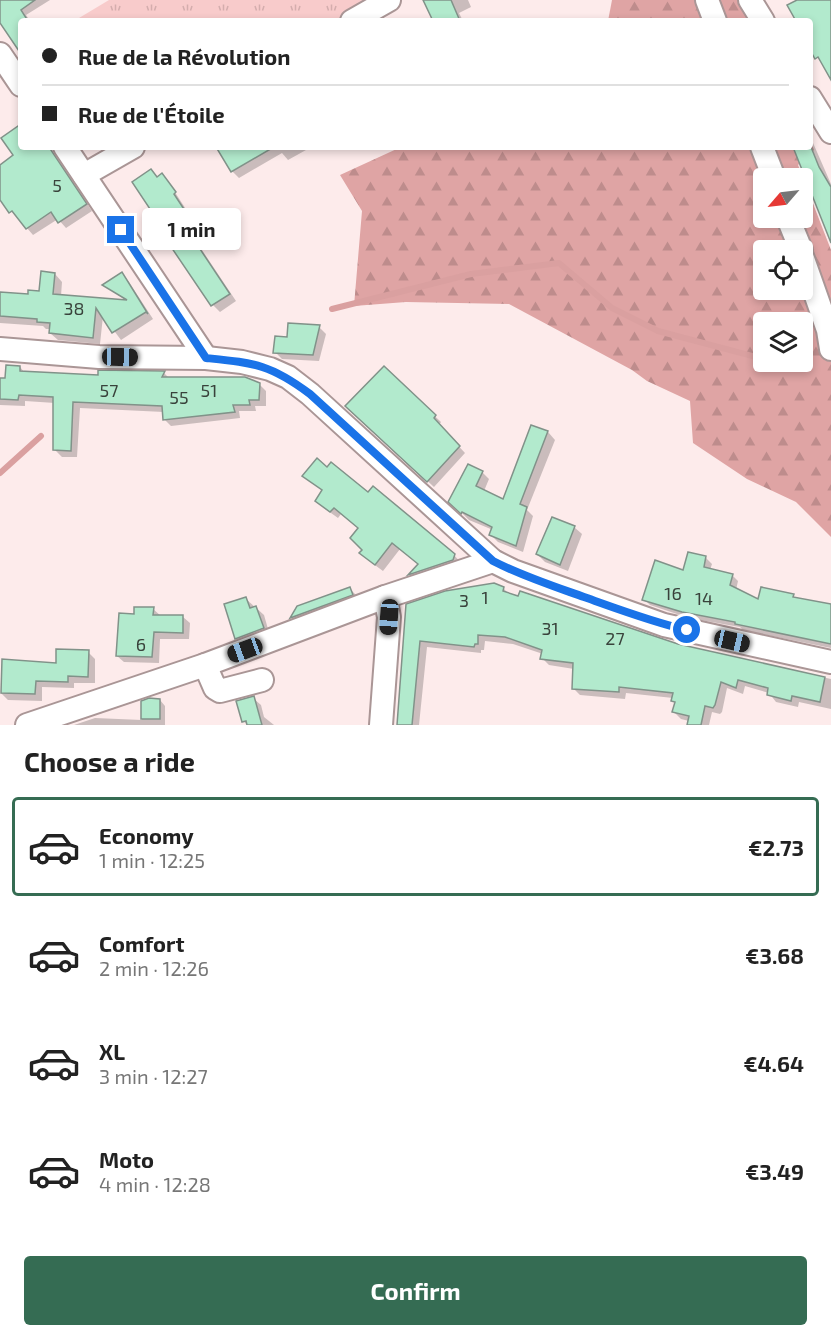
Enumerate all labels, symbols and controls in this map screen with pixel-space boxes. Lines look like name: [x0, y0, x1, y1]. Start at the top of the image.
text: Rue de la Révolution: [78, 43, 290, 69]
text: Rue de l'Étoile: [78, 101, 225, 127]
north arrow: [753, 168, 813, 228]
map controls: [753, 168, 813, 372]
house number: 5: [52, 174, 62, 196]
callout: 1 min: [142, 209, 241, 251]
route end: [107, 216, 134, 243]
text: 1 min: [167, 217, 216, 241]
button: locate: [753, 240, 813, 300]
house number: 38: [64, 297, 84, 319]
button: layers: [753, 312, 813, 372]
car: [102, 348, 138, 366]
house number: 57: [100, 379, 118, 401]
house number: 51: [201, 379, 217, 401]
house number: 55: [169, 386, 189, 408]
house number: 16: [664, 582, 682, 604]
house number: 1: [481, 586, 489, 608]
house number: 14: [695, 587, 713, 609]
house number: 3: [459, 589, 469, 611]
car: [379, 598, 399, 636]
route start: [673, 616, 700, 643]
house number: 31: [541, 617, 559, 639]
house number: 27: [605, 627, 625, 649]
car: [712, 628, 752, 654]
house number: 6: [136, 633, 146, 655]
car: [225, 635, 265, 665]
text: Choose a ride: [24, 745, 195, 777]
icon: car: [27, 820, 81, 874]
text: Economy: [99, 822, 194, 848]
text: €2.73: [748, 834, 804, 860]
text: 1 min · 12:25: [99, 848, 205, 872]
icon: car: [27, 928, 81, 982]
text: Comfort: [99, 930, 184, 956]
text: €3.68: [745, 942, 804, 968]
text: 2 min · 12:26: [99, 956, 209, 980]
icon: car: [27, 1036, 81, 1090]
text: XL: [99, 1038, 125, 1064]
text: €4.64: [743, 1050, 804, 1076]
text: 3 min · 12:27: [99, 1064, 208, 1088]
icon: car: [27, 1144, 81, 1198]
text: Moto: [99, 1146, 154, 1172]
text: €3.49: [745, 1158, 804, 1184]
text: 4 min · 12:28: [99, 1172, 211, 1196]
button: Confirm: [24, 1256, 807, 1325]

